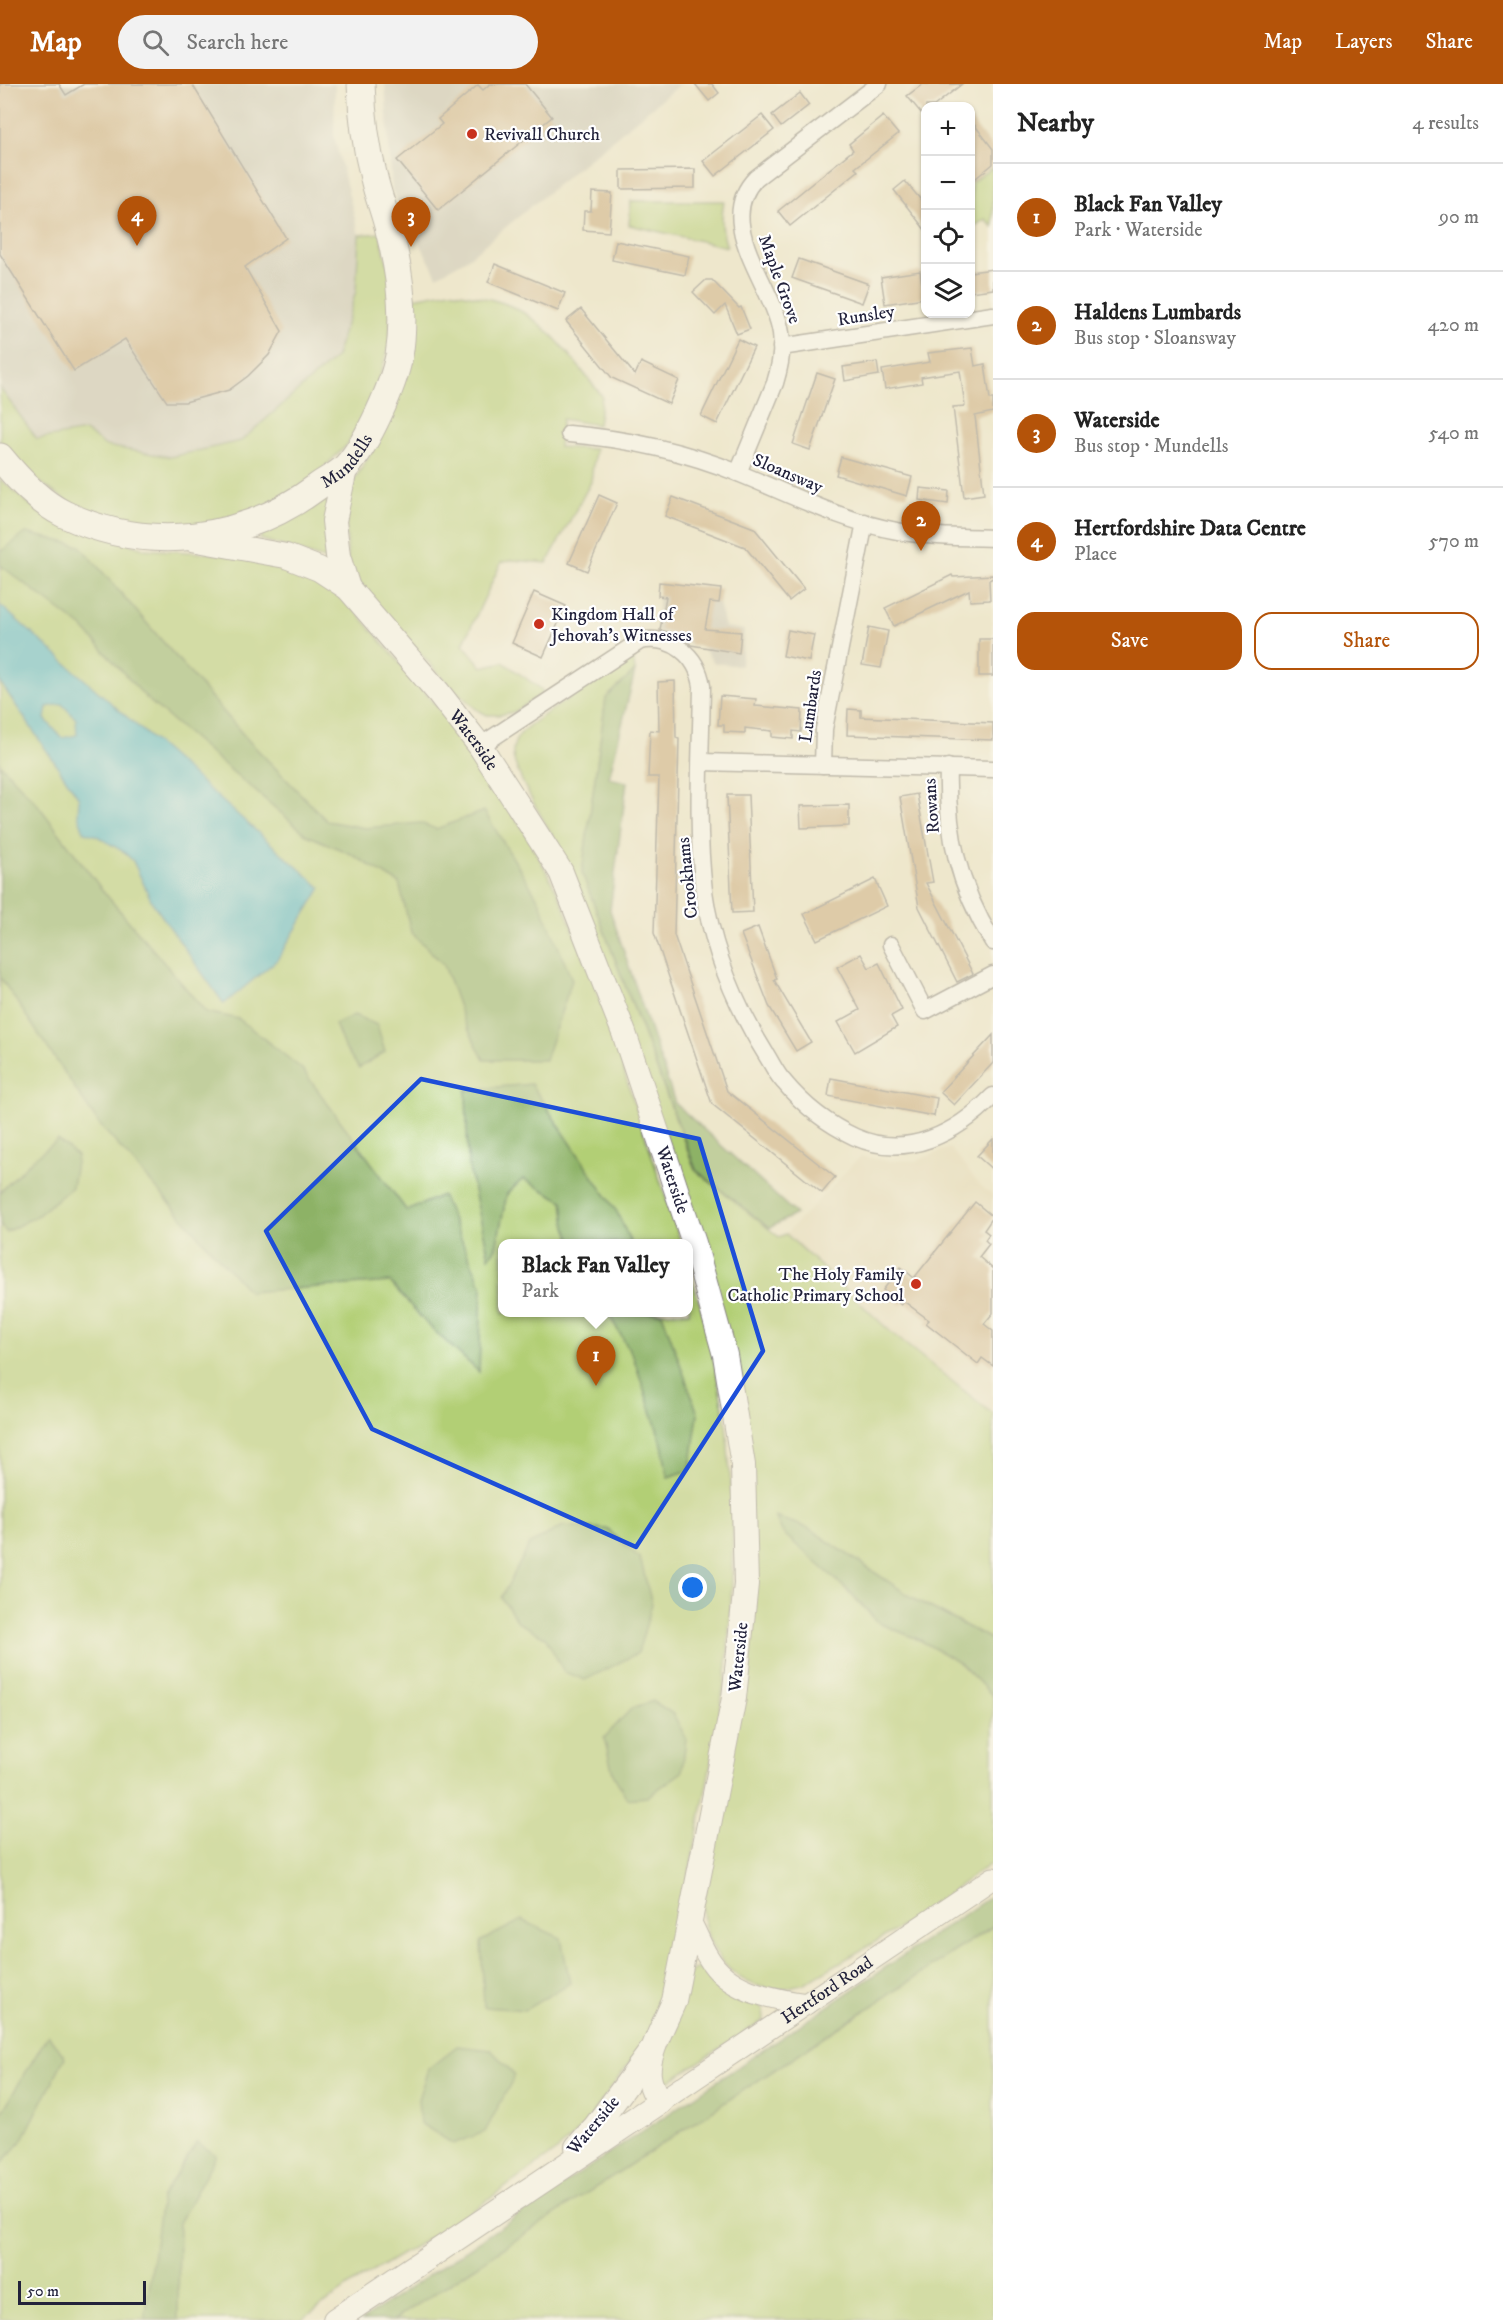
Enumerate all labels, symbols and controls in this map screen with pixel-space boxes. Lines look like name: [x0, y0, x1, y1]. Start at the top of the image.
search box: [118, 15, 538, 69]
text: Map: [30, 25, 82, 60]
icon: search: [139, 26, 172, 59]
text: Search here: [187, 29, 288, 56]
text: Map: [1263, 29, 1302, 55]
text: Layers: [1335, 29, 1393, 55]
text: Share: [1426, 29, 1473, 55]
map controls: [921, 102, 975, 318]
button: +: [921, 102, 975, 156]
text: Nearby: [1017, 107, 1094, 140]
text: 4 results: [1412, 111, 1479, 136]
place label: Revivall Church: [484, 124, 601, 146]
marker: Revivall Church: [465, 127, 479, 141]
button: −: [921, 156, 975, 210]
text: Black Fan Valley: [1074, 191, 1222, 218]
pin: 4: [118, 196, 156, 246]
pin: 3: [392, 198, 430, 247]
text: 1: [1033, 205, 1040, 230]
text: 90 m: [1439, 205, 1479, 230]
button: locate: [921, 210, 975, 264]
text: Park · Waterside: [1074, 218, 1203, 243]
street label: Maple Grove: [753, 232, 805, 327]
button: layers: [921, 264, 975, 318]
text: Haldens Lumbards: [1074, 299, 1241, 326]
street label: Runsley: [836, 301, 897, 331]
text: 2: [1032, 313, 1041, 338]
text: 420 m: [1428, 313, 1479, 338]
text: Bus stop · Sloansway: [1074, 326, 1236, 351]
text: Waterside: [1074, 407, 1160, 434]
text: 3: [1033, 421, 1040, 446]
text: 540 m: [1429, 421, 1479, 446]
street label: Mundells: [317, 430, 378, 494]
text: Bus stop · Mundells: [1074, 434, 1229, 459]
street label: Sloansway: [749, 449, 826, 499]
pin: 2: [902, 502, 940, 551]
text: Hertfordshire Data Centre: [1074, 515, 1306, 542]
text: 4: [1031, 529, 1042, 554]
text: 570 m: [1428, 529, 1479, 554]
text: Place: [1074, 542, 1117, 567]
place label: Kingdom Hall of Jehovah's Witnesses: [549, 604, 692, 647]
button: Save: [1017, 612, 1242, 670]
button: Share: [1254, 612, 1479, 670]
marker: Kingdom Hall of Jehovah's Witnesses: [532, 617, 546, 631]
street label: Lumbards: [795, 669, 827, 744]
street label: Waterside: [443, 705, 503, 775]
street label: Rowans: [919, 778, 945, 834]
street label: Crookhams: [673, 836, 703, 920]
street label: Waterside: [650, 1142, 693, 1217]
popup: [498, 1239, 693, 1317]
text: Black Fan Valley: [522, 1252, 669, 1279]
place label: The Holy Family Catholic Primary School: [727, 1264, 905, 1307]
marker: The Holy Family Catholic Primary School: [909, 1277, 923, 1291]
text: Park: [522, 1279, 559, 1304]
pin: 1: [576, 1336, 616, 1386]
your location: [678, 1573, 707, 1602]
street label: Waterside: [724, 1621, 754, 1694]
street label: Hertford Road: [777, 1952, 877, 2029]
street label: Waterside: [562, 2092, 625, 2160]
scale bar: [18, 2278, 146, 2306]
text: 50 m: [27, 2281, 59, 2301]

